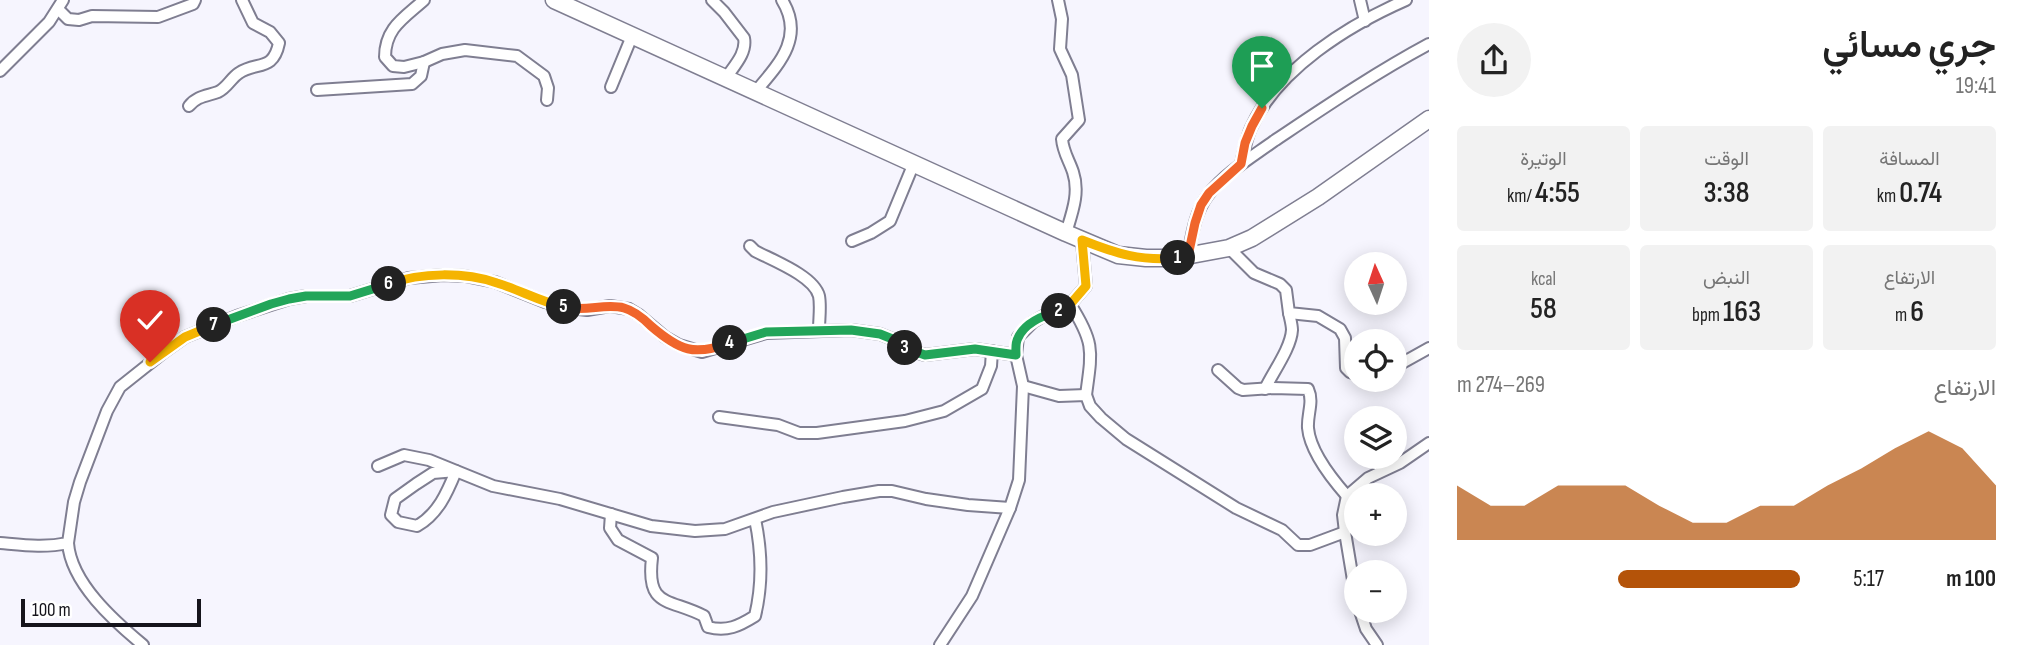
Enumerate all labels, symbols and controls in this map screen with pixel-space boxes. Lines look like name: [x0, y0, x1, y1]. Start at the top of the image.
button: share: [1457, 23, 1531, 97]
text: جري مسائي: [1822, 23, 1996, 68]
pin: [1232, 36, 1292, 108]
icon: arrive: [1243, 47, 1281, 85]
text: 19:41: [1956, 72, 1996, 100]
text: الوتيرة: [1520, 148, 1567, 171]
text: الوقت: [1704, 148, 1749, 171]
text: المسافة: [1879, 148, 1940, 171]
text: 4:55: [1535, 175, 1580, 211]
text: 3:38: [1703, 175, 1750, 211]
text: 0.74: [1899, 175, 1942, 211]
text: /km: [1507, 185, 1535, 208]
text: km: [1877, 185, 1899, 208]
pin: 1: [1160, 240, 1196, 276]
text: 1: [1174, 246, 1181, 269]
north arrow: [1344, 252, 1407, 315]
map controls: [1344, 252, 1407, 623]
pin: 6: [372, 266, 406, 302]
text: النبض: [1703, 267, 1750, 290]
text: الارتفاع: [1884, 267, 1935, 290]
text: kcal: [1531, 268, 1556, 291]
text: 6: [384, 272, 393, 295]
pin: [120, 290, 180, 362]
pin: 5: [546, 290, 582, 324]
text: 58: [1530, 291, 1557, 327]
pin: 2: [1042, 294, 1076, 328]
text: 163: [1723, 294, 1761, 330]
text: 6: [1910, 294, 1924, 330]
text: 5: [559, 295, 568, 318]
text: 2: [1054, 299, 1063, 322]
icon: check: [131, 301, 169, 339]
text: bpm: [1692, 304, 1723, 327]
text: m: [1895, 304, 1910, 327]
pin: 7: [196, 308, 232, 342]
text: 7: [209, 313, 218, 336]
pin: 4: [712, 326, 748, 360]
button: locate: [1344, 329, 1407, 392]
pin: 3: [888, 330, 922, 366]
text: 4: [725, 331, 734, 354]
text: 3: [900, 336, 909, 359]
text: 269–274 m: [1457, 371, 1545, 399]
text: الارتفاع: [1934, 374, 1996, 402]
button: layers: [1344, 406, 1407, 469]
button: +: [1344, 483, 1407, 546]
button: −: [1344, 560, 1407, 623]
text: 5:17: [1853, 565, 1884, 593]
text: 100 m: [1946, 565, 1996, 593]
scale bar: [21, 596, 201, 628]
text: 100 m: [32, 599, 71, 622]

